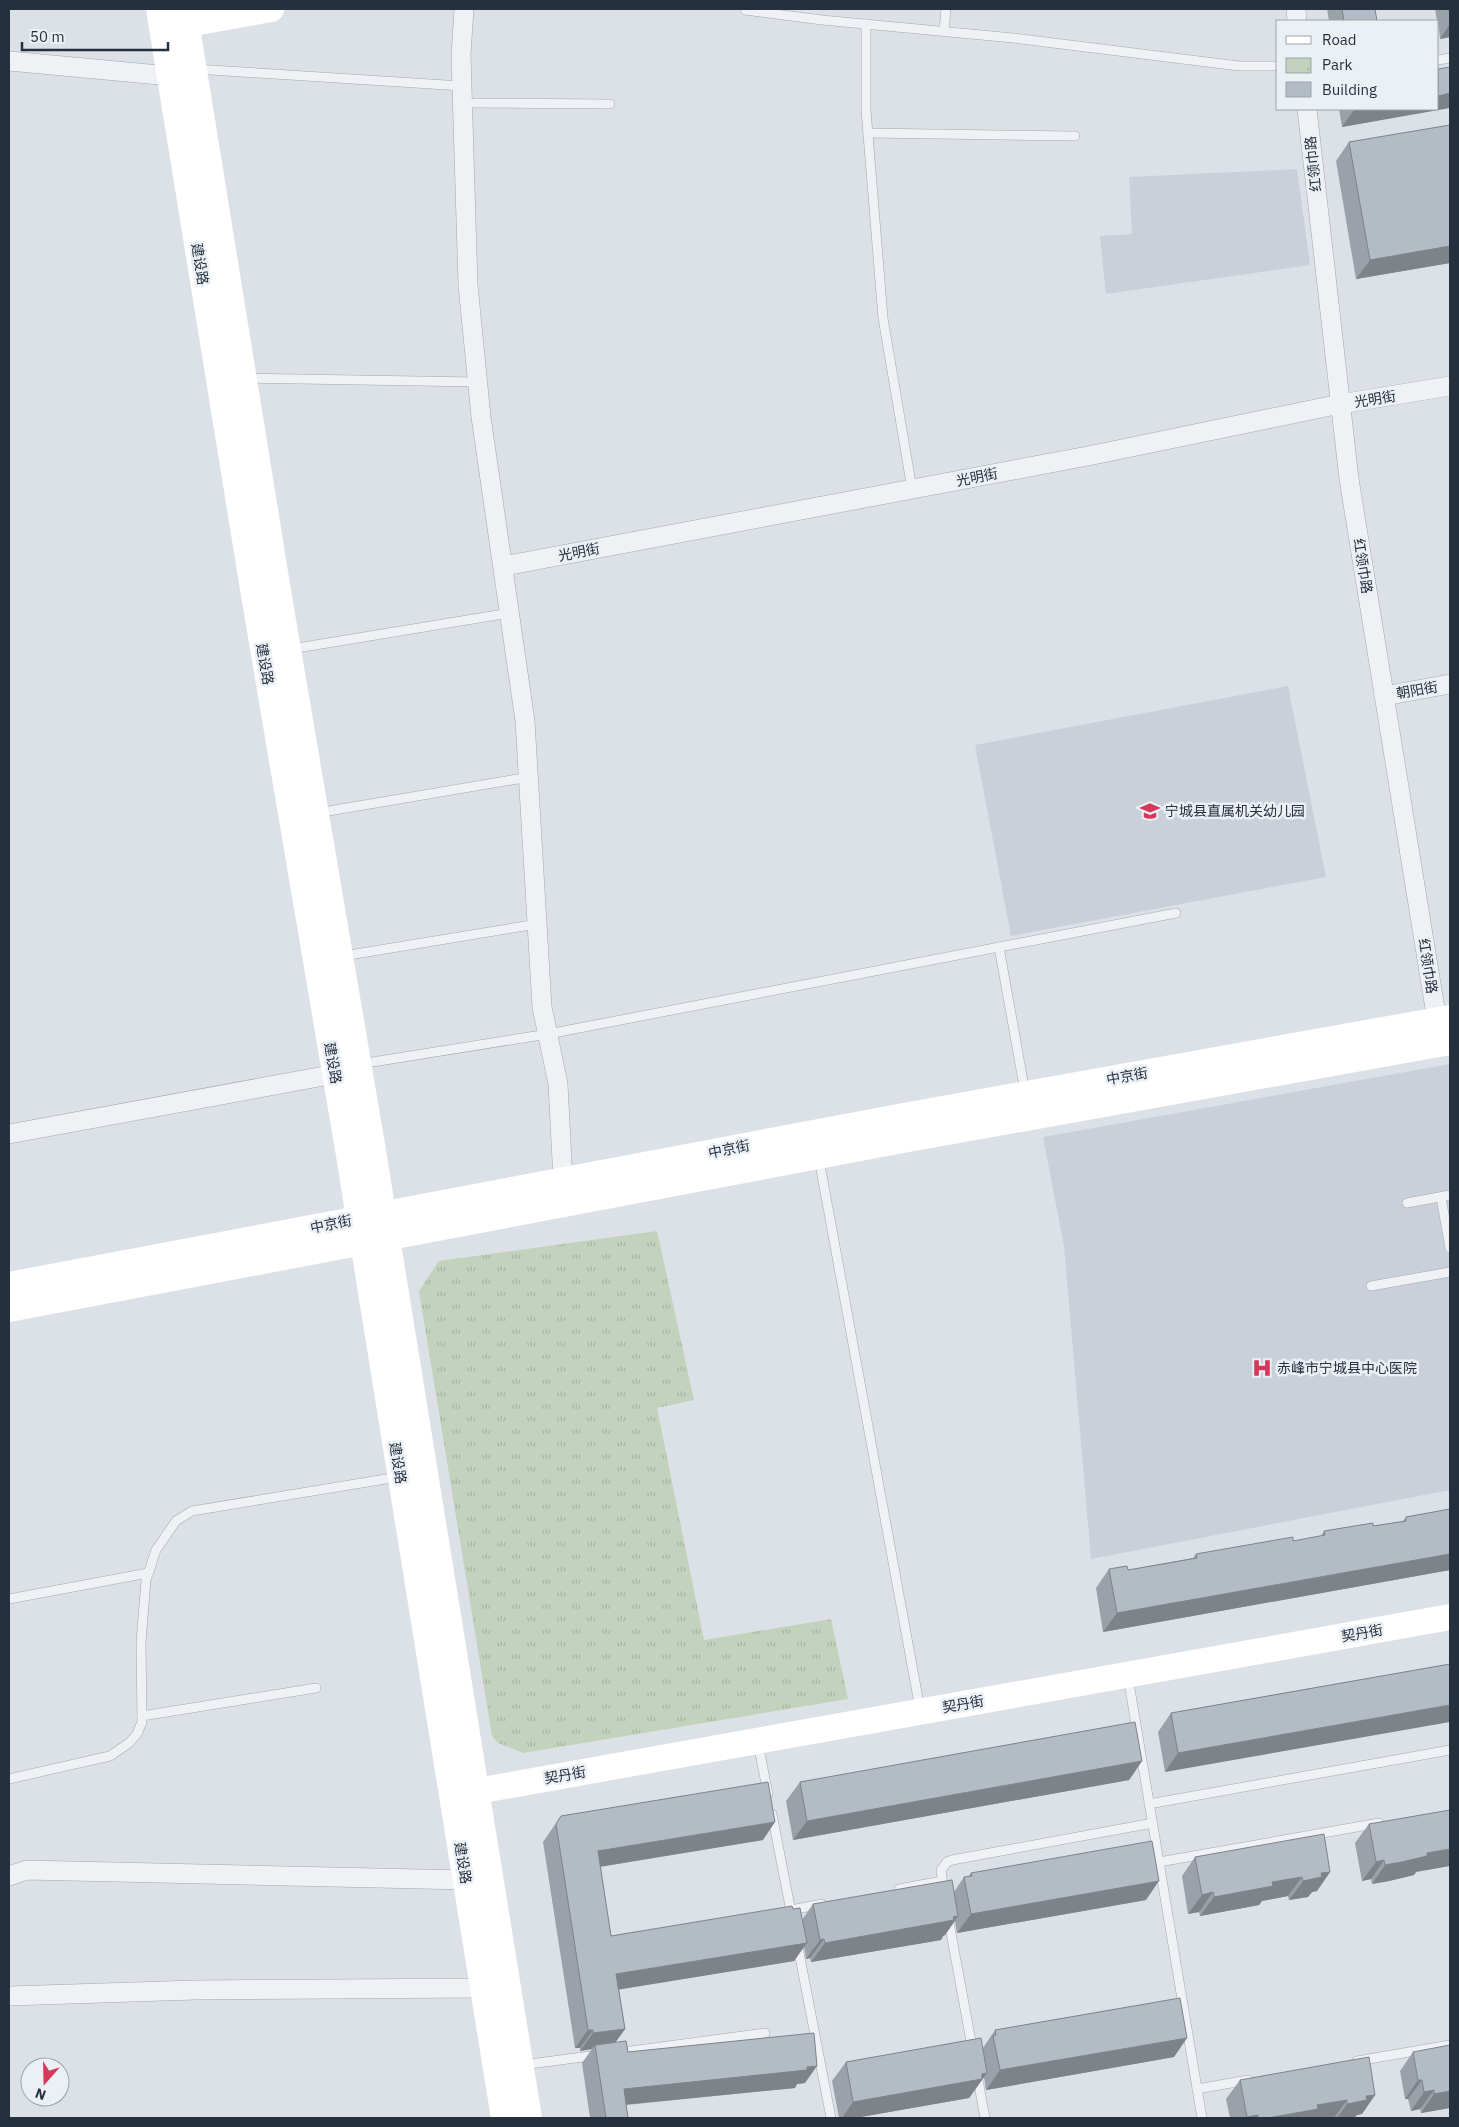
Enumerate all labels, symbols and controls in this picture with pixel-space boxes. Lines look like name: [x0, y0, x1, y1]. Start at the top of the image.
scale bar: [22, 20, 169, 52]
legend: [1276, 20, 1439, 110]
text: 50 m: [30, 27, 65, 46]
text: Road: [1322, 30, 1357, 49]
text: Park: [1322, 55, 1352, 74]
text: Building: [1322, 80, 1377, 99]
street label: 红领巾路: [1301, 135, 1325, 193]
street label: 建设路: [188, 242, 212, 286]
street label: 光明街: [1353, 387, 1397, 411]
street label: 光明街: [955, 464, 999, 490]
street label: 红领巾路: [1350, 537, 1376, 595]
street label: 光明街: [557, 539, 601, 565]
street label: 建设路: [252, 642, 278, 686]
street label: 朝阳街: [1395, 677, 1439, 703]
school or university icon: 宁城县直属机关幼儿园: [1139, 800, 1161, 822]
place label: 宁城县直属机关幼儿园: [1165, 802, 1305, 820]
street label: 红领巾路: [1415, 937, 1441, 995]
street label: 建设路: [320, 1041, 346, 1085]
street label: 中京街: [1105, 1063, 1149, 1089]
street label: 中京街: [707, 1136, 751, 1162]
street label: 中京街: [309, 1211, 353, 1237]
hospital icon: 赤峰市宁城县中心医院: [1251, 1357, 1273, 1379]
place label: 赤峰市宁城县中心医院: [1277, 1359, 1417, 1377]
street label: 建设路: [386, 1441, 410, 1485]
street label: 契丹街: [1340, 1620, 1384, 1646]
street label: 契丹街: [941, 1691, 985, 1717]
street label: 契丹街: [543, 1762, 587, 1788]
street label: 建设路: [451, 1841, 475, 1885]
north arrow: [20, 2057, 70, 2107]
text: N: [33, 2084, 48, 2104]

